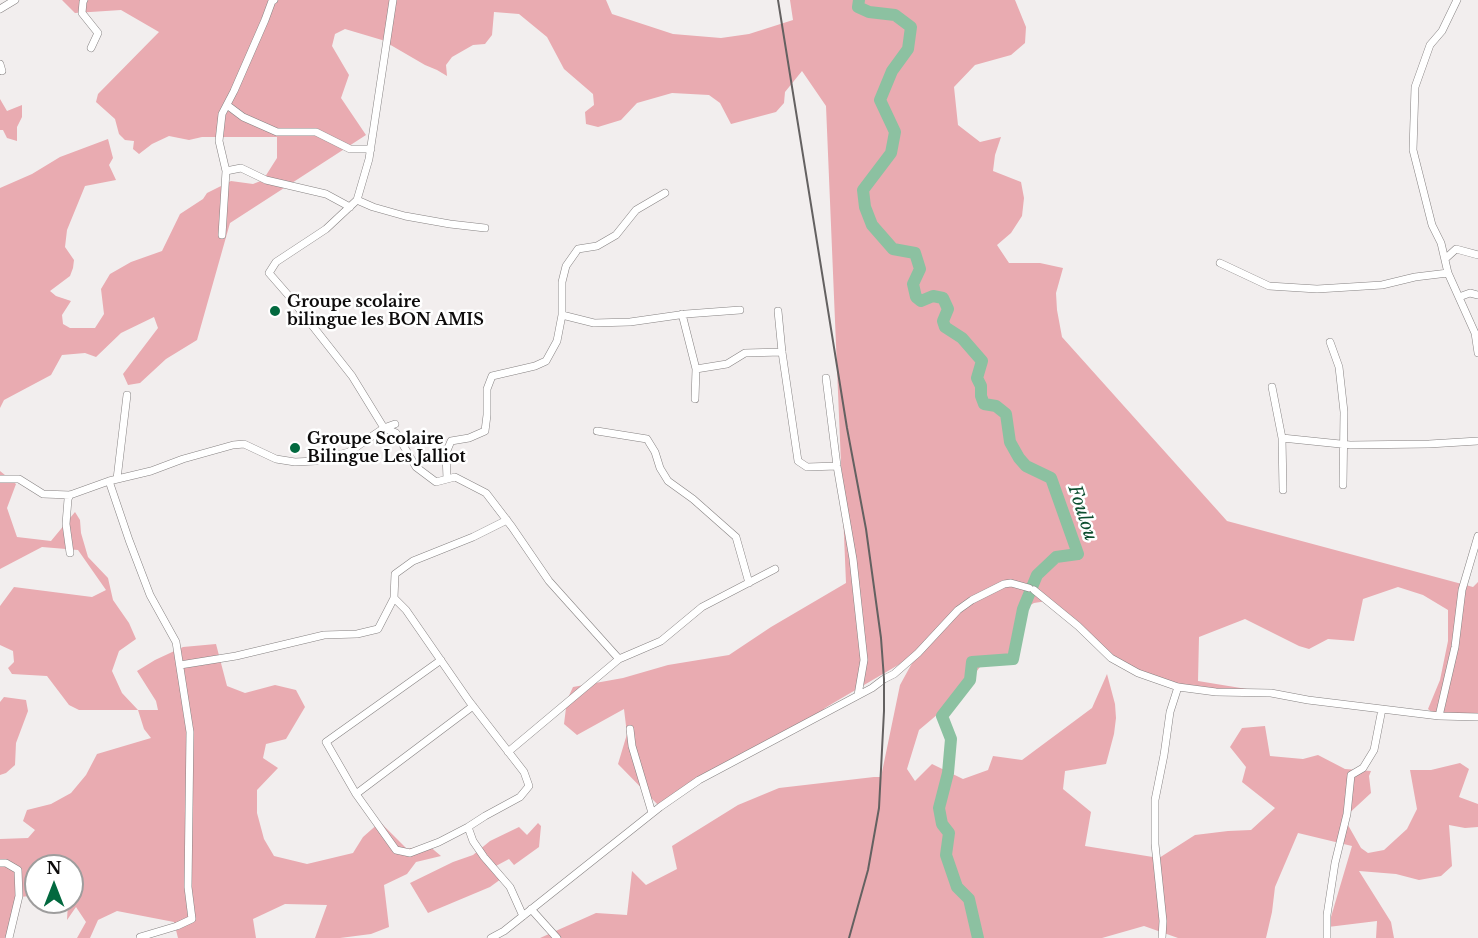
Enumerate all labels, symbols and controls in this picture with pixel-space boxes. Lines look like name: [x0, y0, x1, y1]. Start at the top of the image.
place label: Groupe scolaire bilingue les BON AMIS: [287, 292, 484, 330]
marker: Groupe scolaire bilingue les BON AMIS: [268, 304, 282, 318]
place label: Groupe Scolaire Bilingue Les Jalliot: [307, 429, 466, 467]
marker: Groupe Scolaire Bilingue Les Jalliot: [288, 441, 302, 455]
water label: Foulou: [1063, 482, 1101, 544]
north arrow: [24, 854, 84, 914]
text: N: [46, 858, 62, 878]

